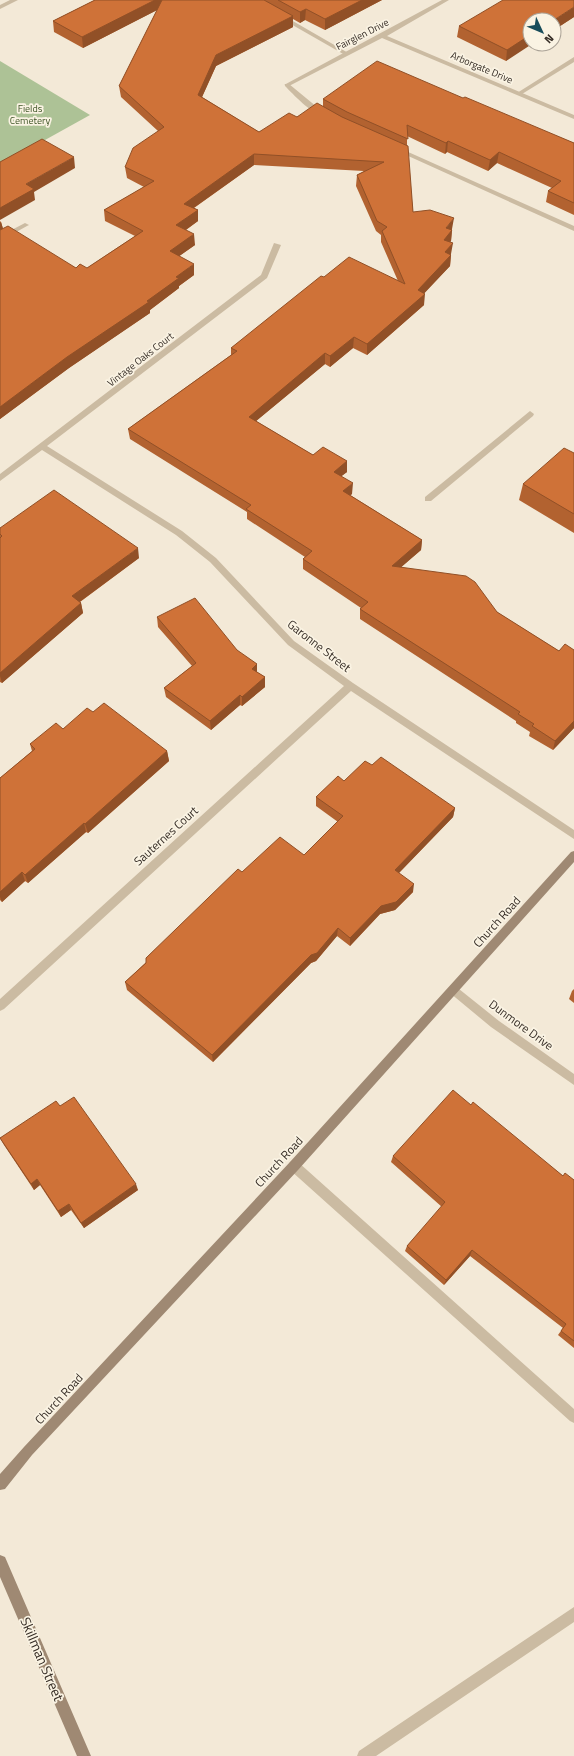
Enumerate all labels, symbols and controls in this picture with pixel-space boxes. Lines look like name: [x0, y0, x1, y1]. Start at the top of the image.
north arrow: [522, 12, 562, 52]
street label: Fairglen Drive: [333, 15, 391, 54]
text: N: [541, 31, 558, 47]
street label: Arborgate Drive: [448, 48, 515, 87]
park label: Fields Cemetery: [10, 101, 50, 128]
street label: Vintage Oaks Court: [104, 328, 177, 390]
street label: Garonne Street: [283, 615, 356, 677]
street label: Sauternes Court: [129, 801, 203, 870]
street label: Church Road: [468, 892, 525, 952]
street label: Dunmore Drive: [485, 995, 558, 1055]
street label: Church Road: [250, 1132, 307, 1191]
street label: Church Road: [30, 1369, 87, 1428]
street label: Skillman Street: [15, 1614, 70, 1704]

